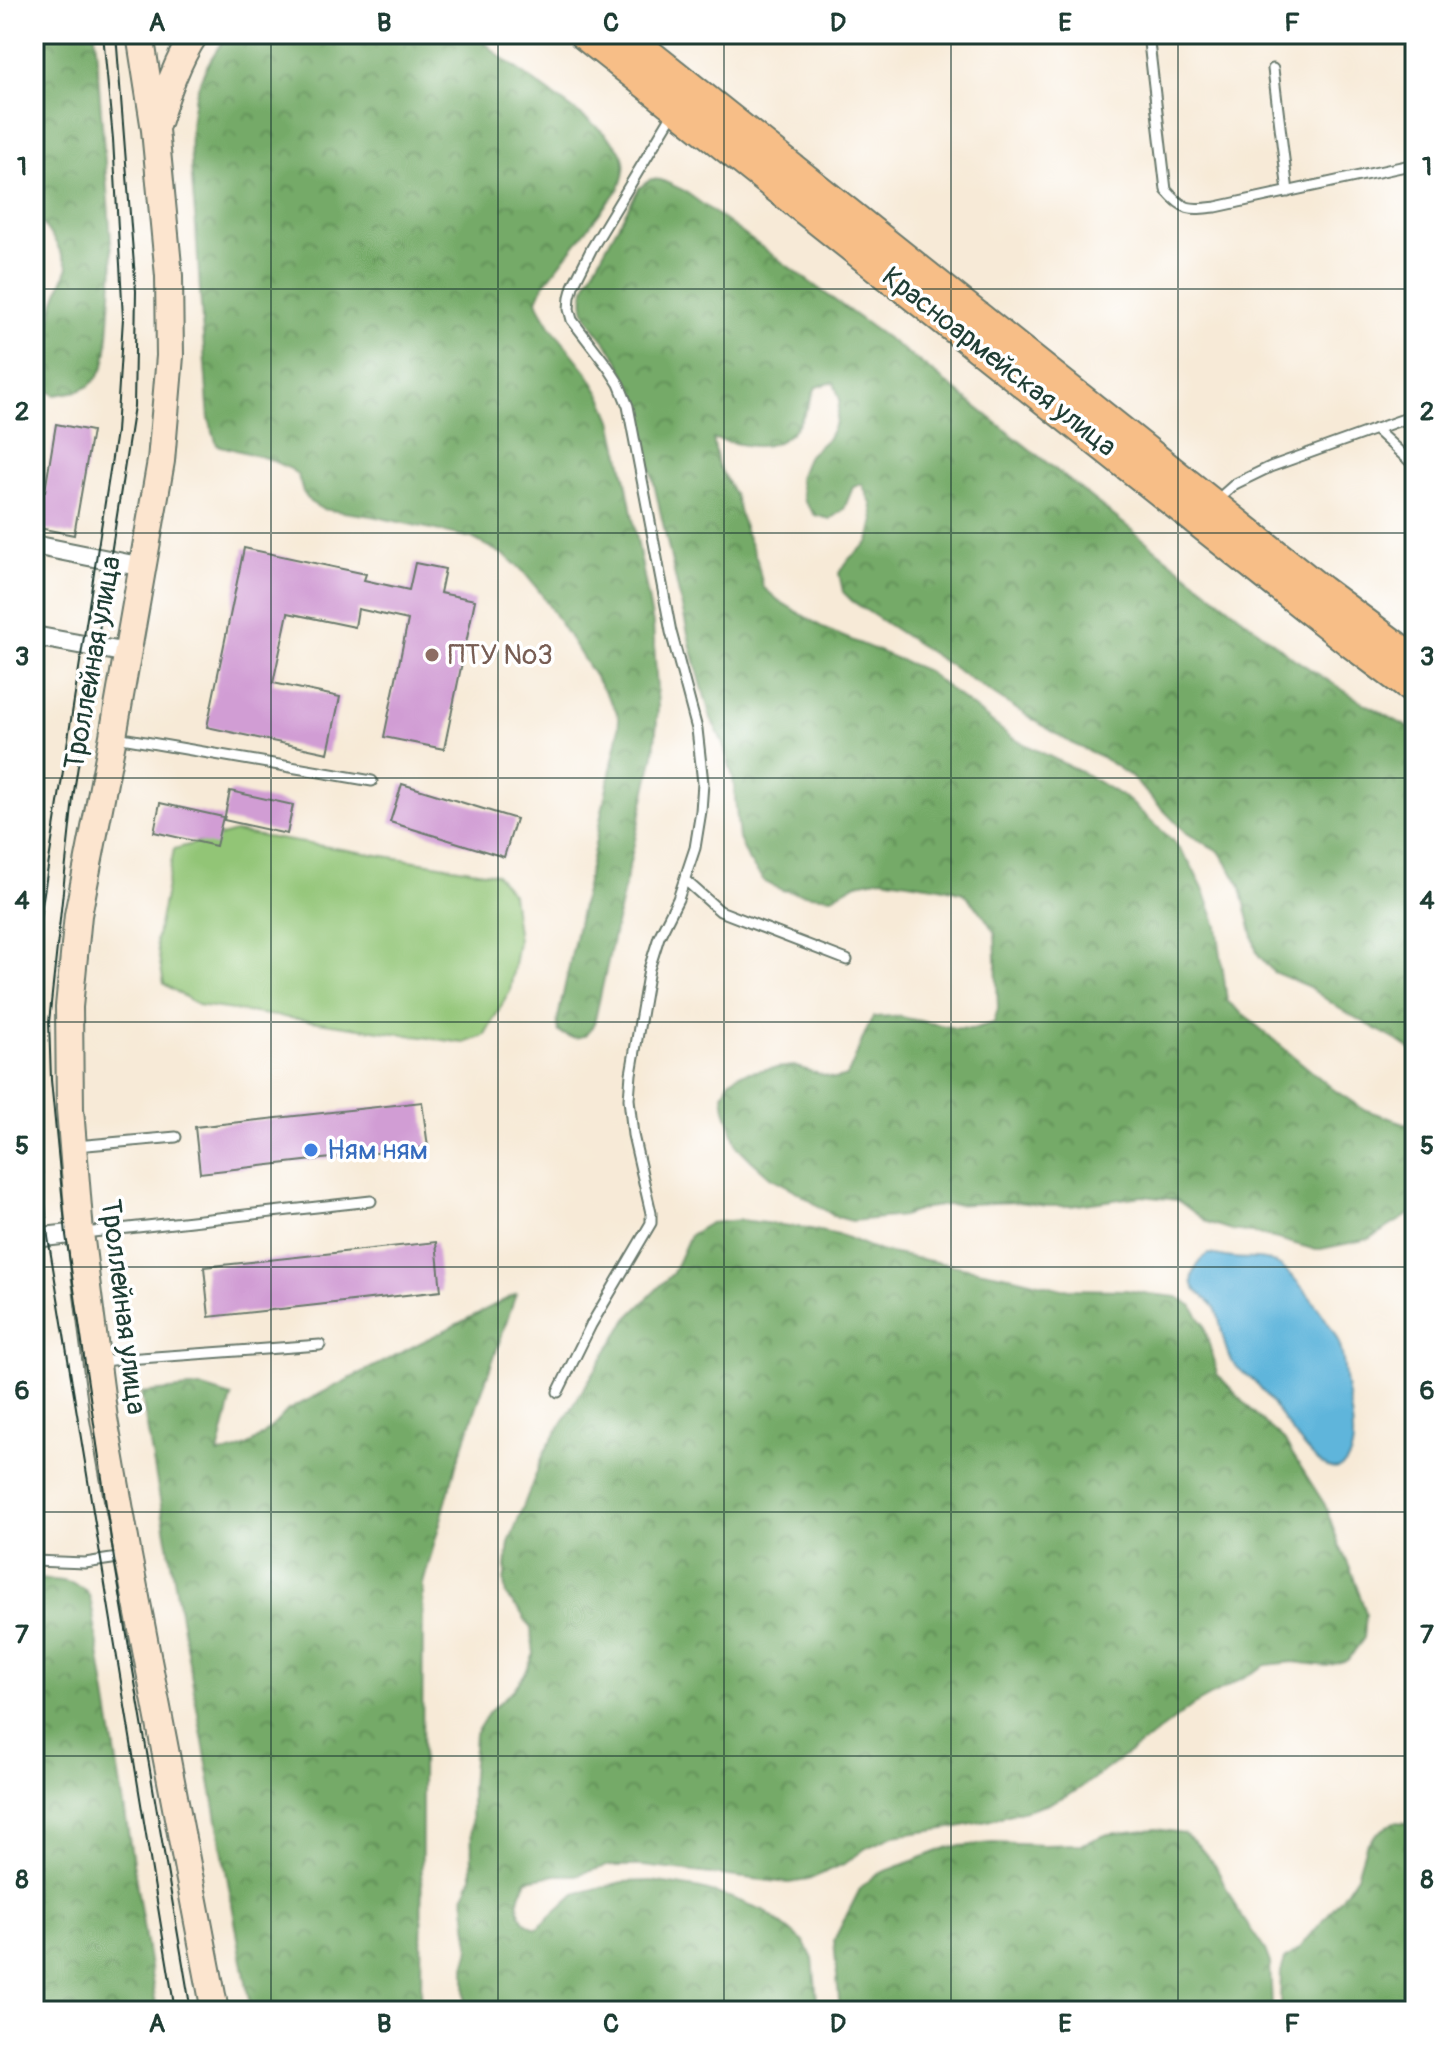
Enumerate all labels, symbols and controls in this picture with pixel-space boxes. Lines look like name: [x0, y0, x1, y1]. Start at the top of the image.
text: A: [149, 7, 166, 39]
text: B: [377, 7, 391, 39]
text: C: [603, 7, 619, 39]
text: D: [830, 7, 846, 39]
text: E: [1058, 7, 1072, 39]
text: F: [1284, 7, 1300, 39]
text: 1: [17, 151, 27, 183]
text: 1: [1422, 151, 1432, 183]
street label: Красноармейская улица: [875, 260, 1123, 464]
text: 2: [15, 396, 29, 428]
text: 2: [1420, 396, 1434, 428]
street label: Троллейная улица: [57, 553, 129, 773]
place label: ПТУ №3: [448, 638, 553, 673]
text: 3: [15, 641, 29, 673]
text: 3: [1420, 641, 1434, 673]
marker: ПТУ №3: [423, 646, 441, 664]
text: 4: [14, 885, 30, 917]
text: 4: [1419, 885, 1435, 917]
text: 5: [15, 1130, 29, 1162]
text: 5: [1420, 1130, 1434, 1162]
place label: Ням ням: [327, 1133, 428, 1168]
marker: Ням ням: [302, 1141, 320, 1159]
street label: Троллейная улица: [92, 1197, 154, 1417]
text: 6: [14, 1375, 30, 1407]
text: 6: [1419, 1375, 1435, 1407]
text: 7: [15, 1619, 29, 1651]
text: 7: [1420, 1619, 1434, 1651]
text: 8: [15, 1864, 29, 1896]
text: 8: [1420, 1864, 1434, 1896]
text: A: [149, 2008, 166, 2040]
text: B: [377, 2008, 391, 2040]
text: C: [603, 2008, 619, 2040]
text: D: [830, 2008, 846, 2040]
text: E: [1058, 2008, 1072, 2040]
text: F: [1284, 2008, 1300, 2040]

